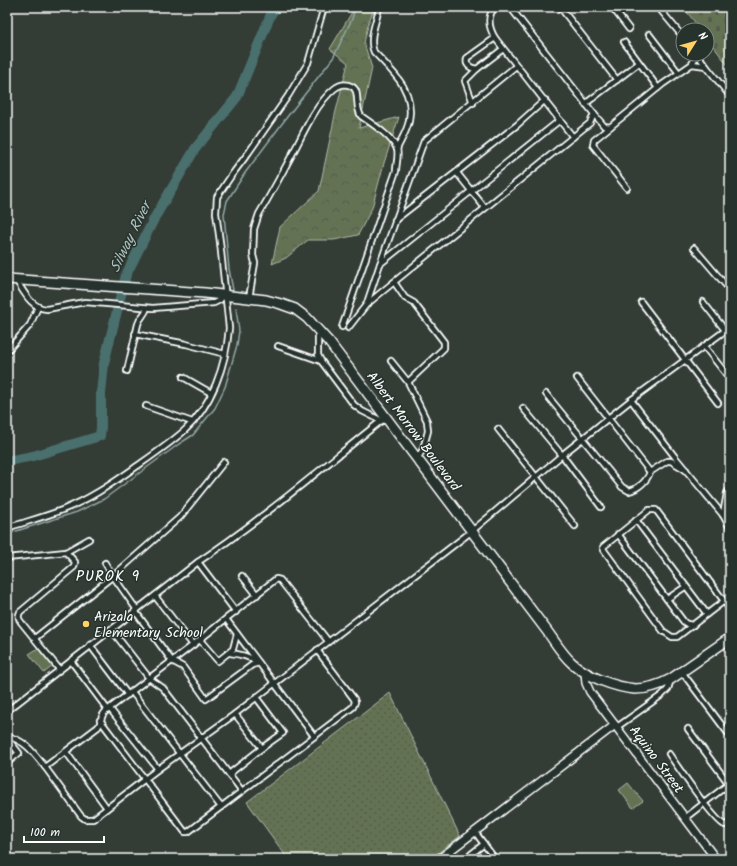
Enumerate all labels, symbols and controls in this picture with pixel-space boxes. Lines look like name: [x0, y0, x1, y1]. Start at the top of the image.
north arrow: [675, 22, 715, 62]
text: N: [693, 28, 711, 45]
water label: Silway River: [104, 195, 160, 277]
street label: Albert Morrow Boulevard: [361, 367, 466, 497]
district label: PUROK 9: [76, 565, 140, 589]
place label: Arizala Elementary School: [94, 606, 203, 644]
marker: Arizala Elementary School: [81, 619, 91, 629]
street label: Aquino Street: [623, 721, 689, 799]
scale bar: [24, 818, 104, 844]
text: 100 m: [30, 823, 61, 842]

